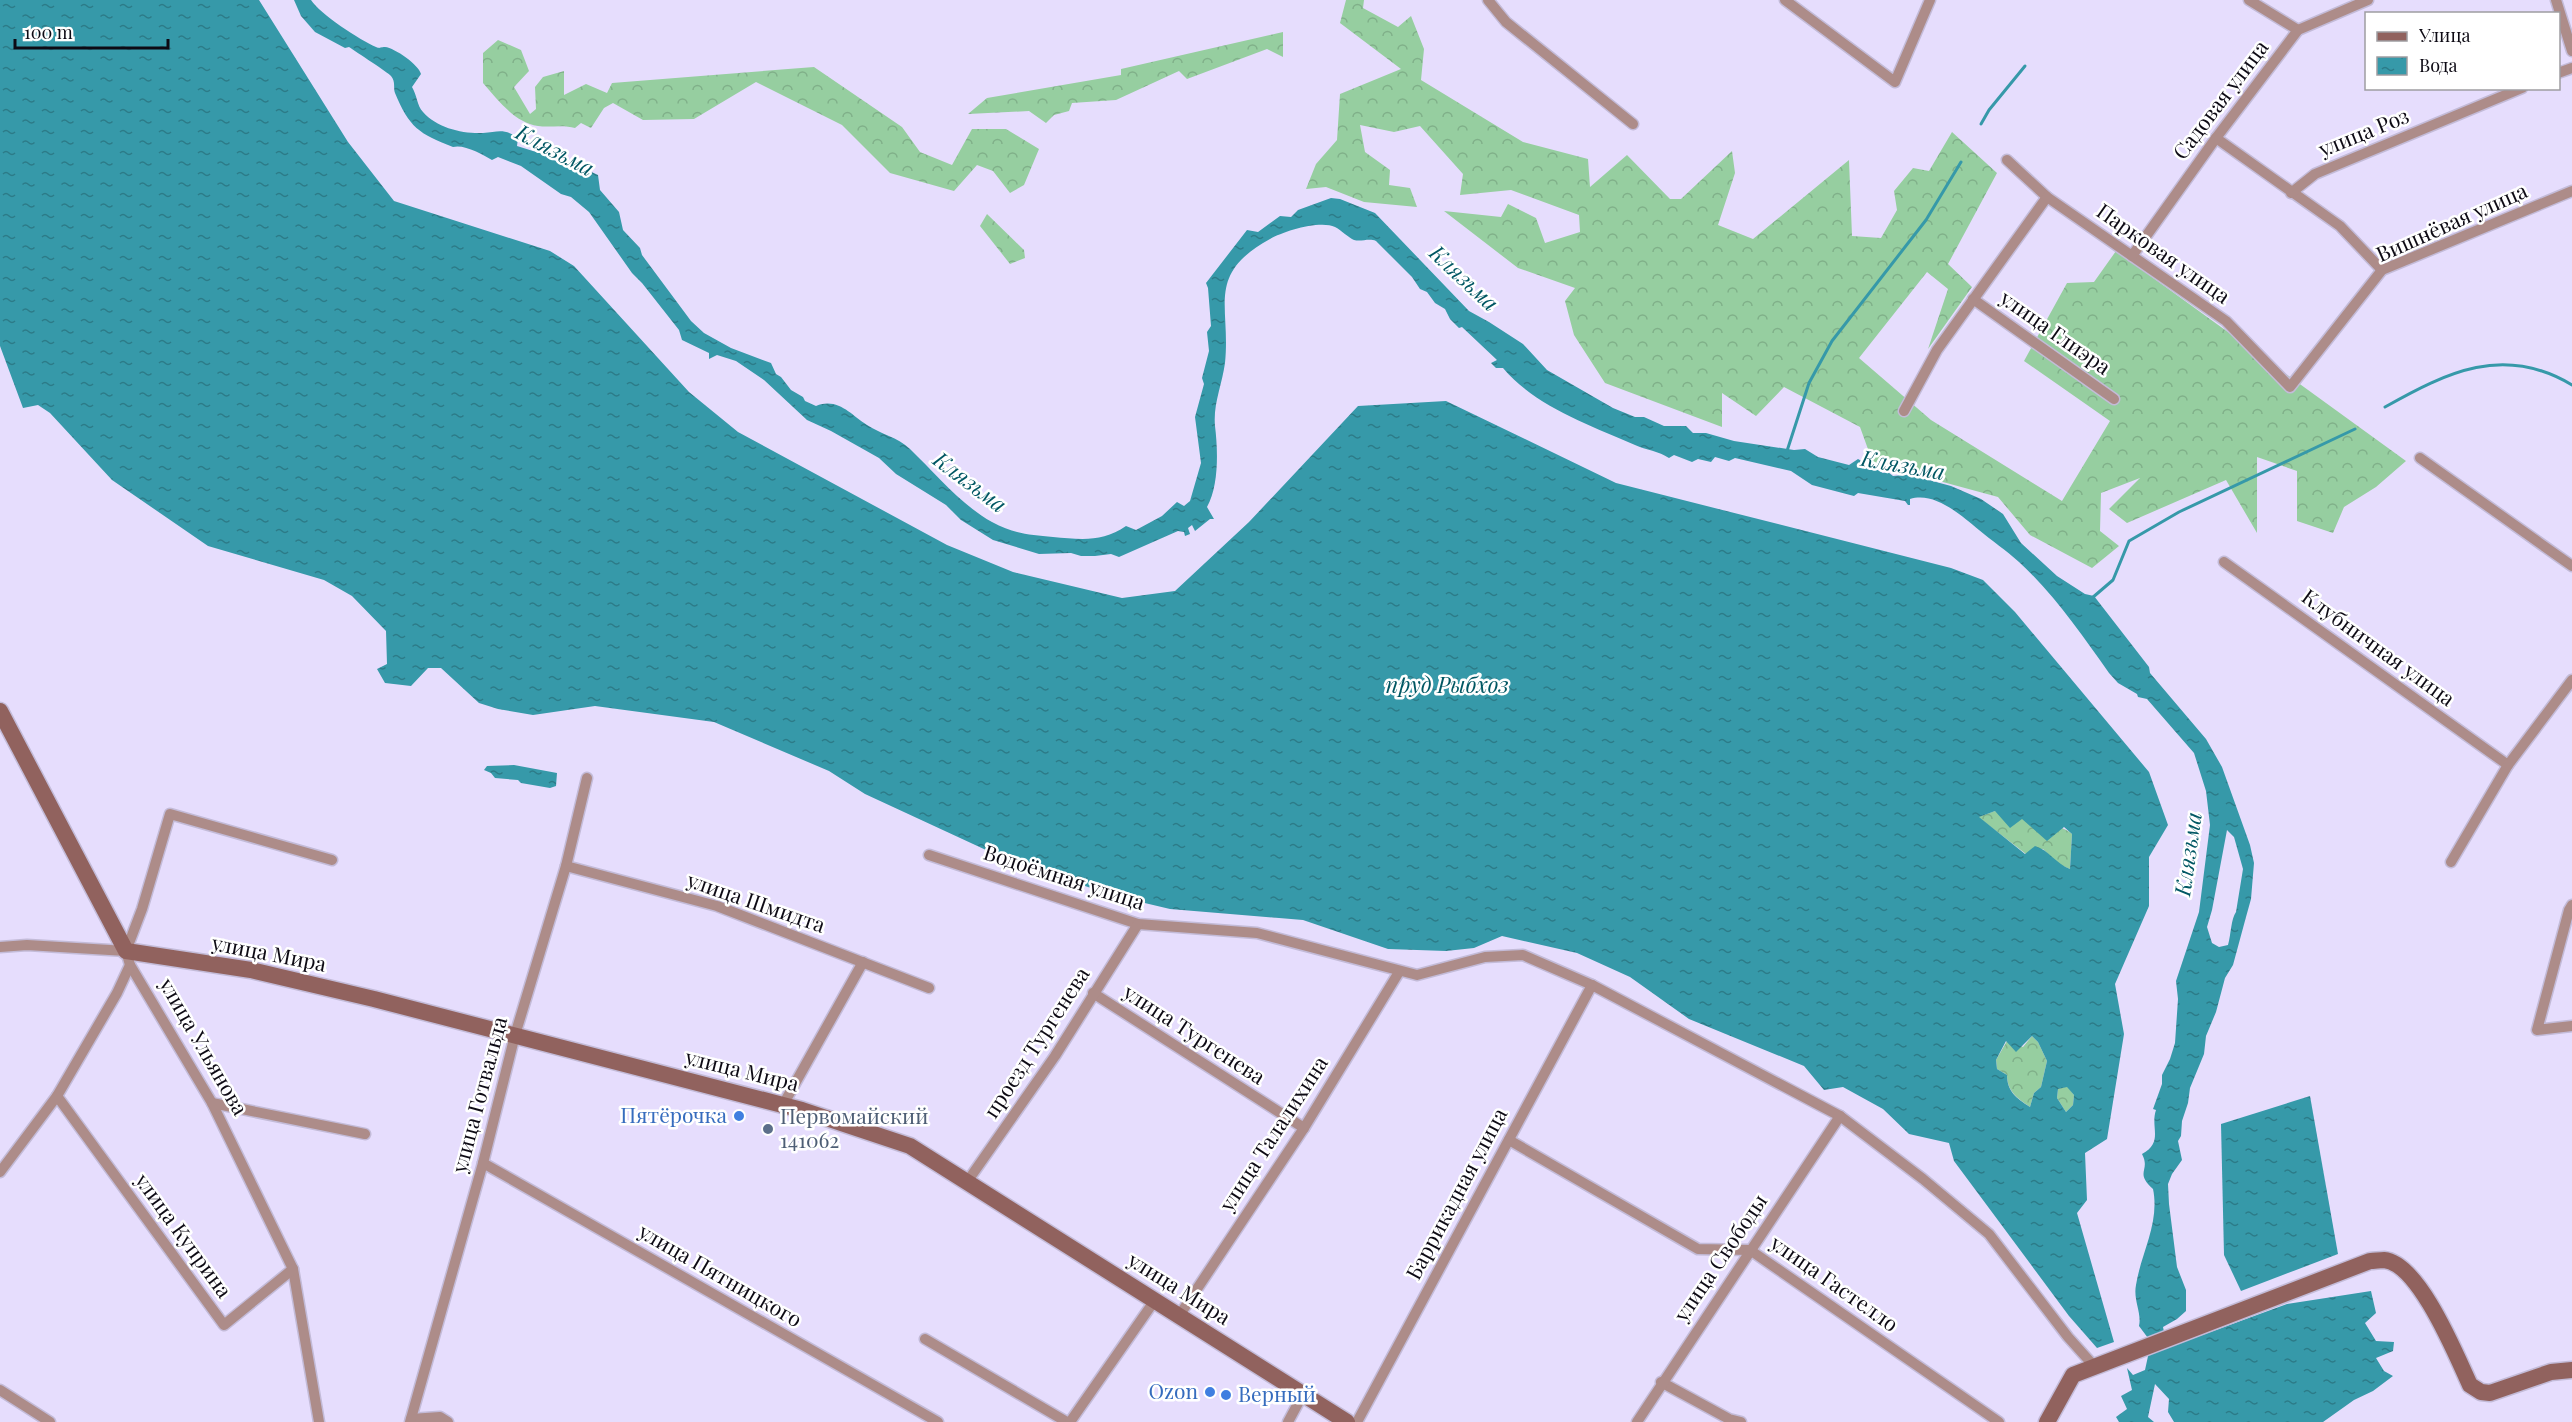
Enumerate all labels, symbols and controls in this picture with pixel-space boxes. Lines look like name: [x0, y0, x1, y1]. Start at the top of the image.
scale bar: [15, 12, 168, 50]
legend: [2365, 12, 2560, 90]
text: 100 m: [24, 20, 73, 44]
text: Улица: [2418, 23, 2470, 47]
street label: Садовая улица: [2165, 33, 2274, 164]
text: Вода: [2419, 53, 2457, 77]
street label: улица Роз: [2313, 100, 2413, 162]
water label: Клязьма: [510, 116, 600, 182]
street label: Вишнёвая улица: [2371, 175, 2532, 267]
street label: Парковая улица: [2092, 196, 2237, 309]
water label: Клязьма: [1423, 237, 1506, 317]
street label: улица Глиэра: [1994, 282, 2117, 380]
water label: Клязьма: [1858, 442, 1947, 486]
water label: Клязьма: [927, 443, 1013, 519]
street label: Клубничная улица: [2297, 581, 2462, 712]
water label: пруд Рыбхоз: [1385, 669, 1509, 699]
water label: Клязьма: [2166, 810, 2208, 899]
street label: Водоёмная улица: [980, 837, 1149, 916]
street label: улица Шмидта: [683, 864, 830, 938]
street label: улица Мира: [209, 927, 330, 977]
street label: проезд Тургенева: [976, 961, 1095, 1123]
street label: улица Ульянова: [154, 971, 256, 1120]
street label: улица Тургенева: [1118, 977, 1272, 1090]
street label: улица Готвальда: [444, 1013, 513, 1177]
street label: улица Мира: [682, 1041, 803, 1097]
street label: улица Талалихина: [1211, 1049, 1333, 1217]
place label: Пятёрочка: [620, 1100, 728, 1128]
place label: Первомайский 141062: [780, 1101, 928, 1153]
street label: Баррикадная улица: [1398, 1102, 1513, 1284]
marker: Пятёрочка: [732, 1109, 746, 1123]
marker: Первомайский 141062: [761, 1122, 775, 1136]
street label: улица Куприна: [129, 1166, 240, 1303]
street label: улица Свободы: [1666, 1188, 1772, 1327]
street label: улица Пятницкого: [633, 1216, 808, 1332]
street label: улица Гастелло: [1765, 1227, 1905, 1337]
street label: улица Мира: [1123, 1244, 1237, 1330]
place label: Ozon: [1148, 1376, 1198, 1404]
place label: Верный: [1238, 1379, 1316, 1407]
marker: Ozon: [1203, 1385, 1217, 1399]
marker: Верный: [1219, 1388, 1233, 1402]

